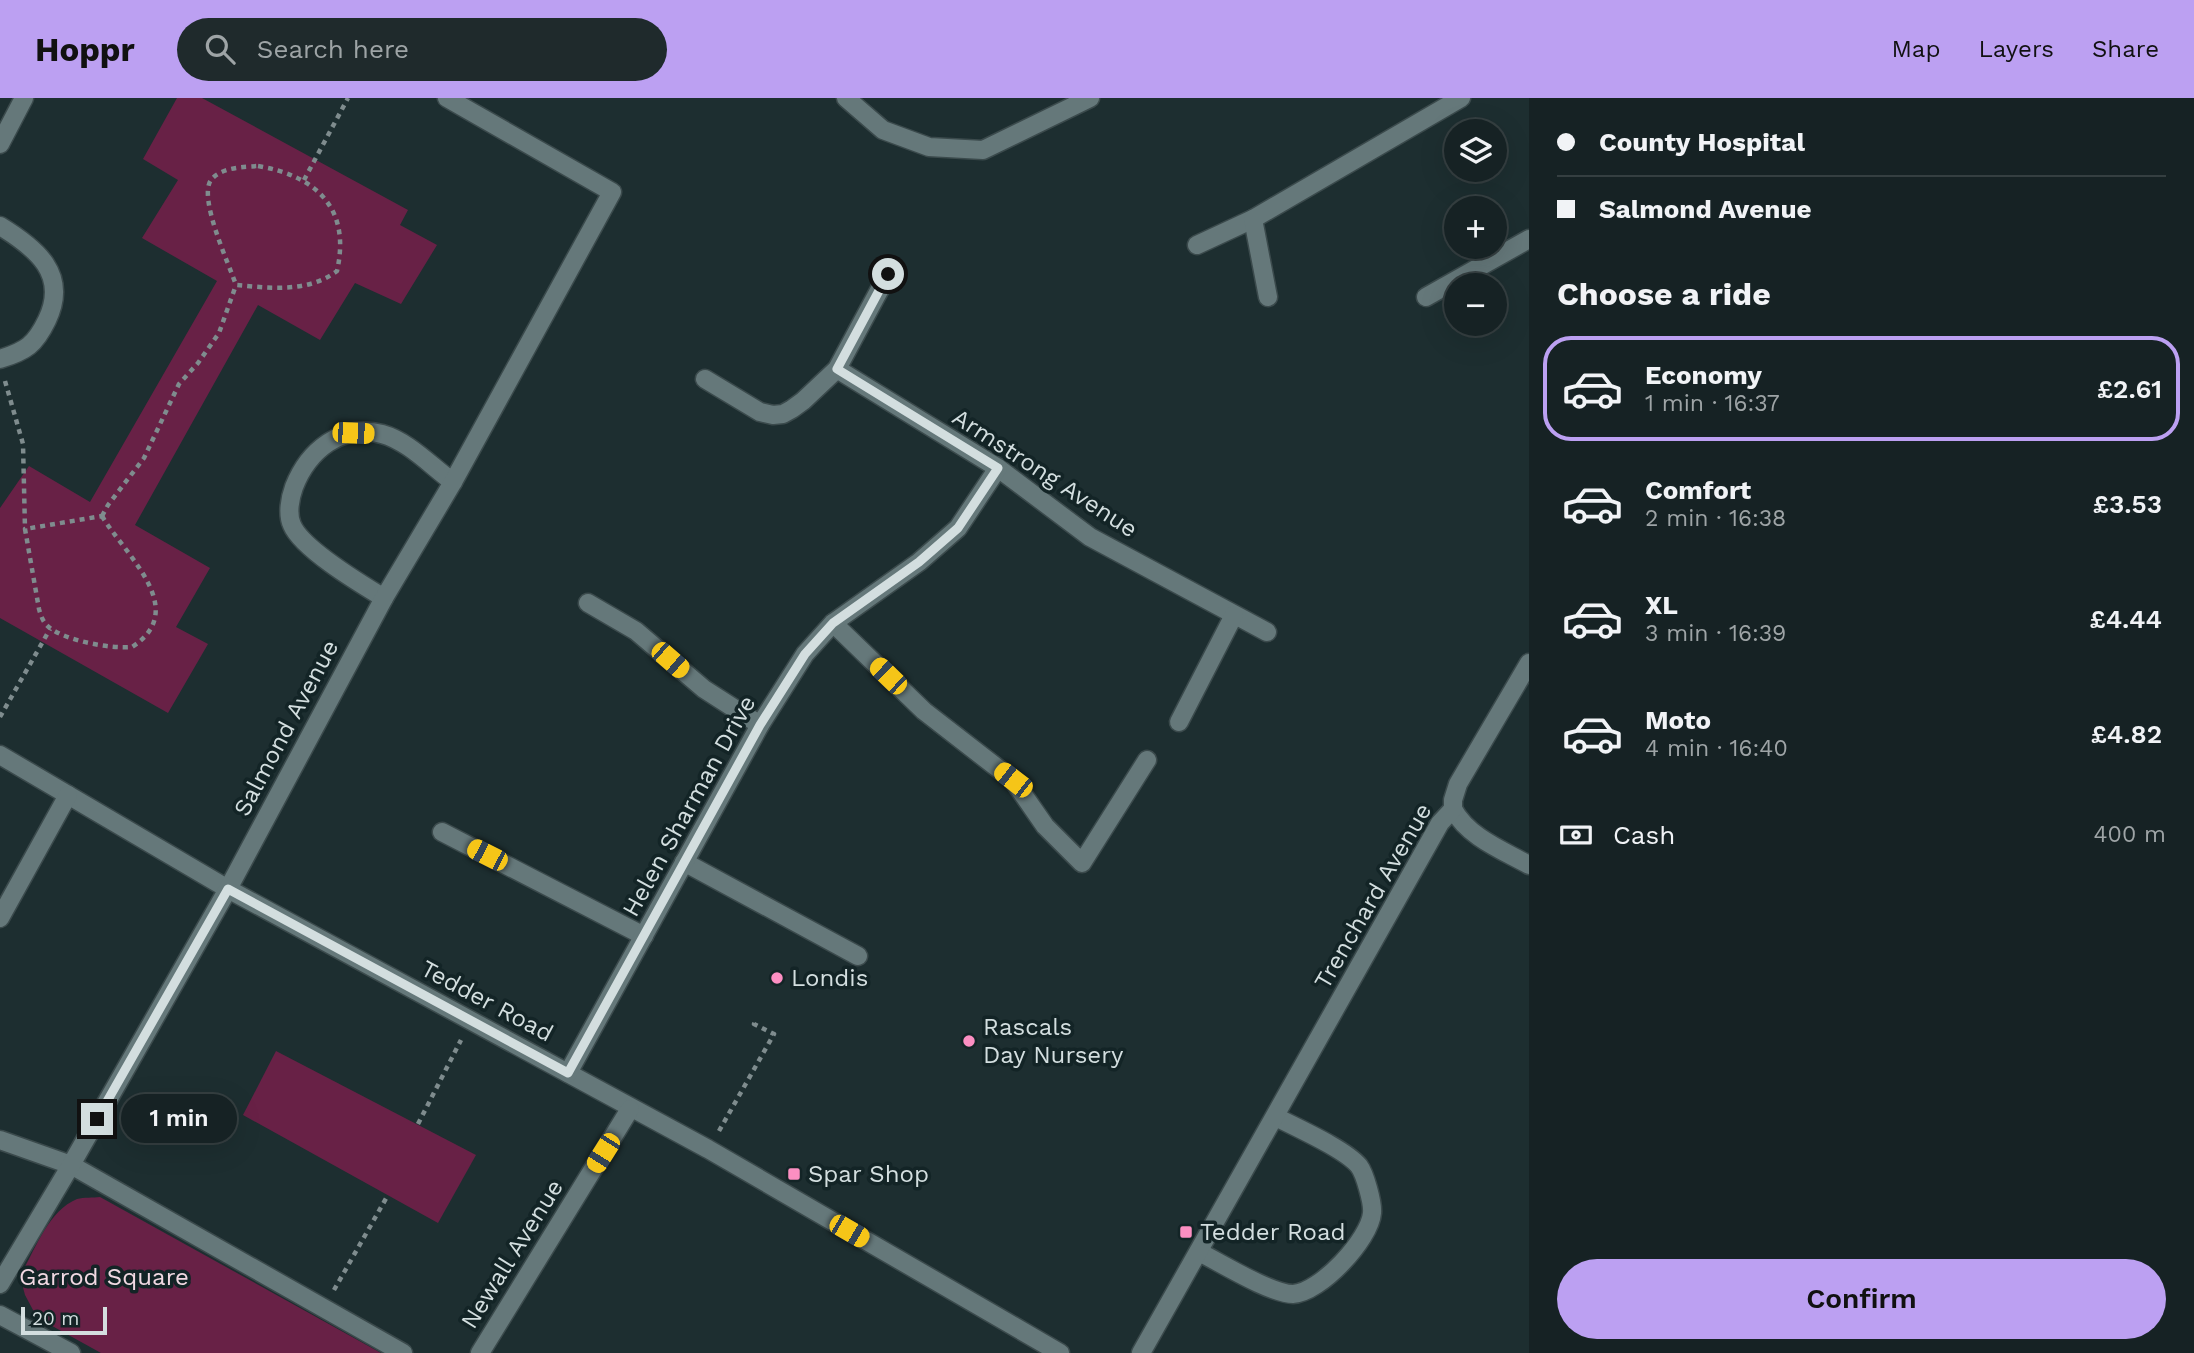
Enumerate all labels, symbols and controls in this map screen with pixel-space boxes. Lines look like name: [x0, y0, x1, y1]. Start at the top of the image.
search box: [177, 18, 667, 81]
text: Hoppr: [35, 30, 135, 69]
icon: search: [201, 30, 239, 68]
text: Search here: [257, 34, 409, 64]
text: Map: [1892, 35, 1940, 63]
text: Layers: [1978, 35, 2054, 63]
text: Share: [2092, 35, 2159, 63]
map controls: [1444, 119, 1507, 336]
button: layers: [1444, 119, 1507, 182]
text: County Hospital: [1599, 127, 1805, 157]
text: Salmond Avenue: [1599, 194, 1812, 224]
button: +: [1444, 196, 1507, 259]
route start: [872, 258, 904, 290]
button: −: [1444, 273, 1507, 336]
text: Choose a ride: [1557, 275, 1771, 313]
icon: car: [1561, 357, 1624, 420]
text: Economy: [1645, 360, 1762, 390]
text: £2.61: [2097, 374, 2162, 404]
text: 1 min · 16:37: [1645, 390, 1780, 417]
street label: Armstrong Avenue: [947, 403, 1143, 543]
car: [332, 422, 375, 444]
icon: car: [1561, 472, 1624, 535]
text: Comfort: [1645, 475, 1751, 505]
text: £3.53: [2093, 489, 2162, 519]
text: 2 min · 16:38: [1645, 505, 1786, 532]
icon: car: [1561, 587, 1624, 650]
text: XL: [1645, 590, 1678, 620]
text: £4.44: [2090, 604, 2162, 634]
text: 3 min · 16:39: [1645, 620, 1786, 647]
street label: Salmond Avenue: [228, 635, 344, 821]
car: [648, 638, 693, 682]
car: [866, 654, 911, 698]
street label: Helen Sharman Drive: [617, 691, 761, 921]
icon: car: [1561, 702, 1624, 765]
text: Moto: [1645, 705, 1711, 735]
text: £4.82: [2091, 719, 2162, 749]
text: 4 min · 16:40: [1645, 735, 1788, 762]
car: [990, 759, 1037, 801]
street label: Trenchard Avenue: [1309, 798, 1437, 994]
icon: cash: [1557, 816, 1595, 854]
text: Cash: [1613, 820, 1675, 850]
text: 400 m: [2094, 821, 2166, 848]
car: [464, 836, 511, 874]
street label: Tedder Road: [416, 954, 558, 1048]
place label: Londis: [791, 964, 868, 992]
marker: Londis: [769, 970, 785, 986]
place label: Rascals Day Nursery: [983, 1013, 1124, 1069]
marker: Rascals Day Nursery: [961, 1033, 977, 1049]
callout: 1 min: [122, 1094, 237, 1144]
route end: [81, 1103, 113, 1135]
text: 1 min: [149, 1105, 209, 1132]
car: [583, 1130, 624, 1176]
place label: Spar Shop: [808, 1160, 929, 1188]
marker: Spar Shop: [786, 1166, 802, 1182]
street label: Newall Avenue: [455, 1174, 569, 1334]
car: [826, 1211, 873, 1251]
place label: Tedder Road: [1200, 1218, 1346, 1246]
marker: Tedder Road: [1178, 1224, 1194, 1240]
button: Confirm: [1557, 1259, 2166, 1339]
park label: Garrod Square: [19, 1263, 189, 1291]
scale bar: [21, 1304, 107, 1336]
text: 20 m: [32, 1307, 79, 1330]

